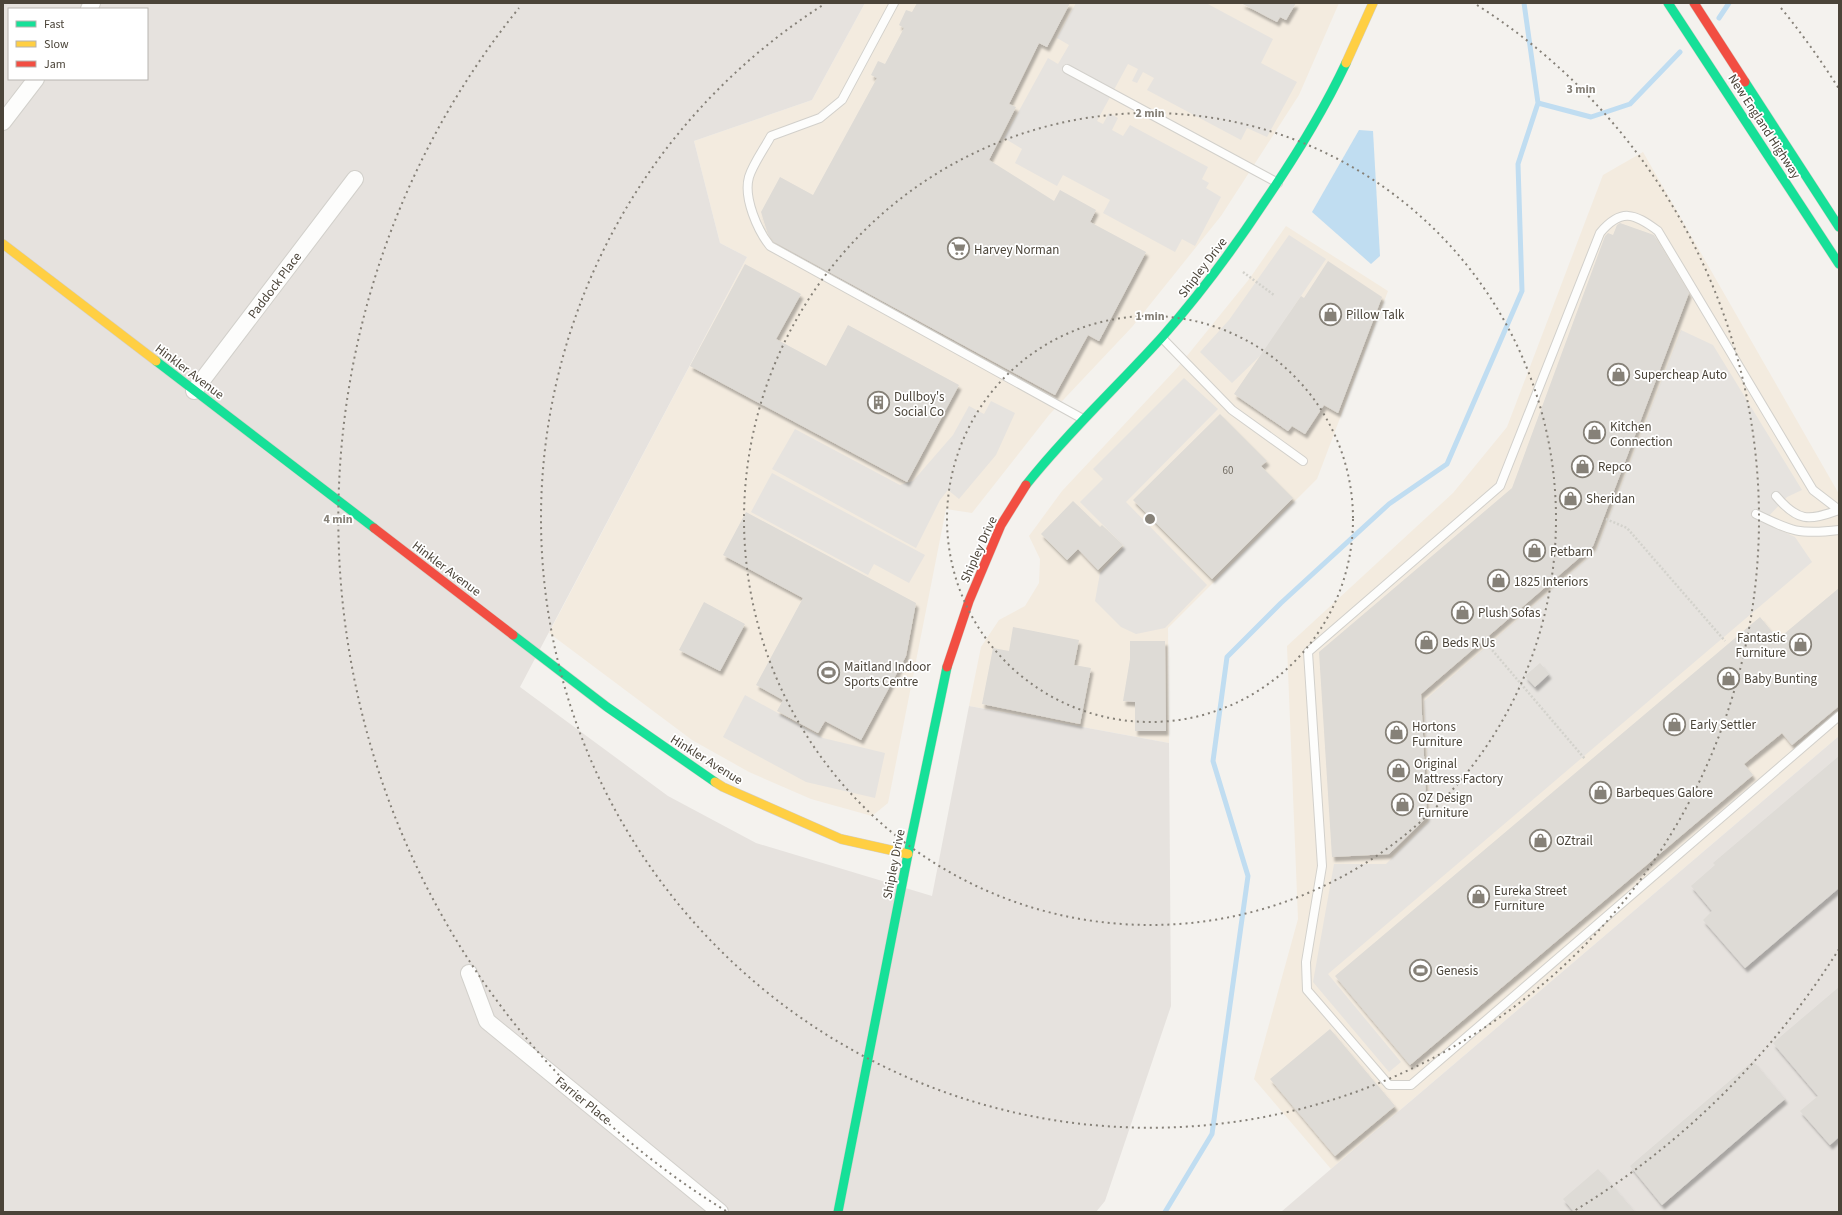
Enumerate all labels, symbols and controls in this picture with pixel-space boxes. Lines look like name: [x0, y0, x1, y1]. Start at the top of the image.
legend: [8, 8, 148, 80]
text: Fast: [44, 16, 64, 33]
text: Slow: [44, 36, 69, 53]
text: Jam: [44, 56, 66, 73]
street label: New England Highway: [1724, 71, 1805, 182]
text: 3 min: [1566, 81, 1596, 98]
text: 2 min: [1135, 105, 1165, 122]
street label: Shipley Drive: [1174, 234, 1231, 301]
supermarket icon: Harvey Norman: [946, 236, 972, 262]
place label: Harvey Norman: [974, 241, 1060, 259]
street label: Paddock Place: [244, 249, 306, 323]
shop icon: Pillow Talk: [1318, 301, 1344, 327]
place label: Pillow Talk: [1346, 306, 1405, 324]
text: 1 min: [1135, 308, 1165, 325]
street label: Hinkler Avenue: [151, 340, 228, 404]
shop icon: Supercheap Auto: [1605, 361, 1631, 387]
place label: Supercheap Auto: [1634, 366, 1727, 384]
place label: Dullboy's Social Co: [894, 388, 945, 421]
building icon: Dullboy's Social Co: [865, 390, 891, 416]
place label: Kitchen Connection: [1610, 418, 1673, 451]
shop icon: Kitchen Connection: [1582, 420, 1608, 446]
shop icon: Repco: [1569, 453, 1595, 479]
place label: Repco: [1598, 458, 1632, 476]
house number: 60: [1223, 463, 1233, 478]
shop icon: Sheridan: [1557, 485, 1583, 511]
place label: Sheridan: [1586, 490, 1635, 508]
text: 4 min: [323, 511, 353, 528]
centre of rings: [1143, 512, 1157, 526]
street label: Shipley Drive: [956, 513, 1002, 586]
street label: Hinkler Avenue: [408, 537, 485, 601]
shop icon: Petbarn: [1521, 538, 1547, 564]
place label: Petbarn: [1550, 543, 1593, 561]
shop icon: 1825 Interiors: [1485, 568, 1511, 594]
place label: 1825 Interiors: [1514, 573, 1589, 591]
shop icon: Plush Sofas: [1449, 599, 1475, 625]
place label: Plush Sofas: [1478, 604, 1541, 622]
shop icon: Beds R Us: [1413, 629, 1439, 655]
place label: Fantastic Furniture: [1736, 629, 1786, 662]
shop icon: Fantastic Furniture: [1788, 631, 1814, 657]
place label: Beds R Us: [1442, 634, 1496, 652]
place label: Maitland Indoor Sports Centre: [844, 658, 931, 691]
sports icon: Maitland Indoor Sports Centre: [816, 660, 842, 686]
shop icon: Baby Bunting: [1716, 665, 1742, 691]
place label: Baby Bunting: [1744, 670, 1818, 688]
shop icon: Early Settler: [1661, 711, 1687, 737]
place label: Early Settler: [1690, 716, 1756, 734]
place label: Hortons Furniture: [1412, 718, 1462, 751]
shop icon: Hortons Furniture: [1383, 720, 1409, 746]
street label: Hinkler Avenue: [667, 730, 746, 789]
place label: Original Mattress Factory: [1414, 755, 1503, 788]
shop icon: Original Mattress Factory: [1386, 757, 1412, 783]
shop icon: Barbeques Galore: [1588, 779, 1614, 805]
place label: Barbeques Galore: [1616, 784, 1713, 802]
place label: OZ Design Furniture: [1418, 789, 1473, 822]
shop icon: OZ Design Furniture: [1389, 791, 1415, 817]
shop icon: OZtrail: [1528, 827, 1554, 853]
street label: Shipley Drive: [878, 828, 910, 901]
place label: OZtrail: [1556, 832, 1593, 850]
place label: Eureka Street Furniture: [1494, 882, 1567, 915]
shop icon: Eureka Street Furniture: [1466, 884, 1492, 910]
sports icon: Genesis: [1408, 957, 1434, 983]
place label: Genesis: [1436, 962, 1479, 980]
street label: Farrier Place: [551, 1072, 615, 1129]

